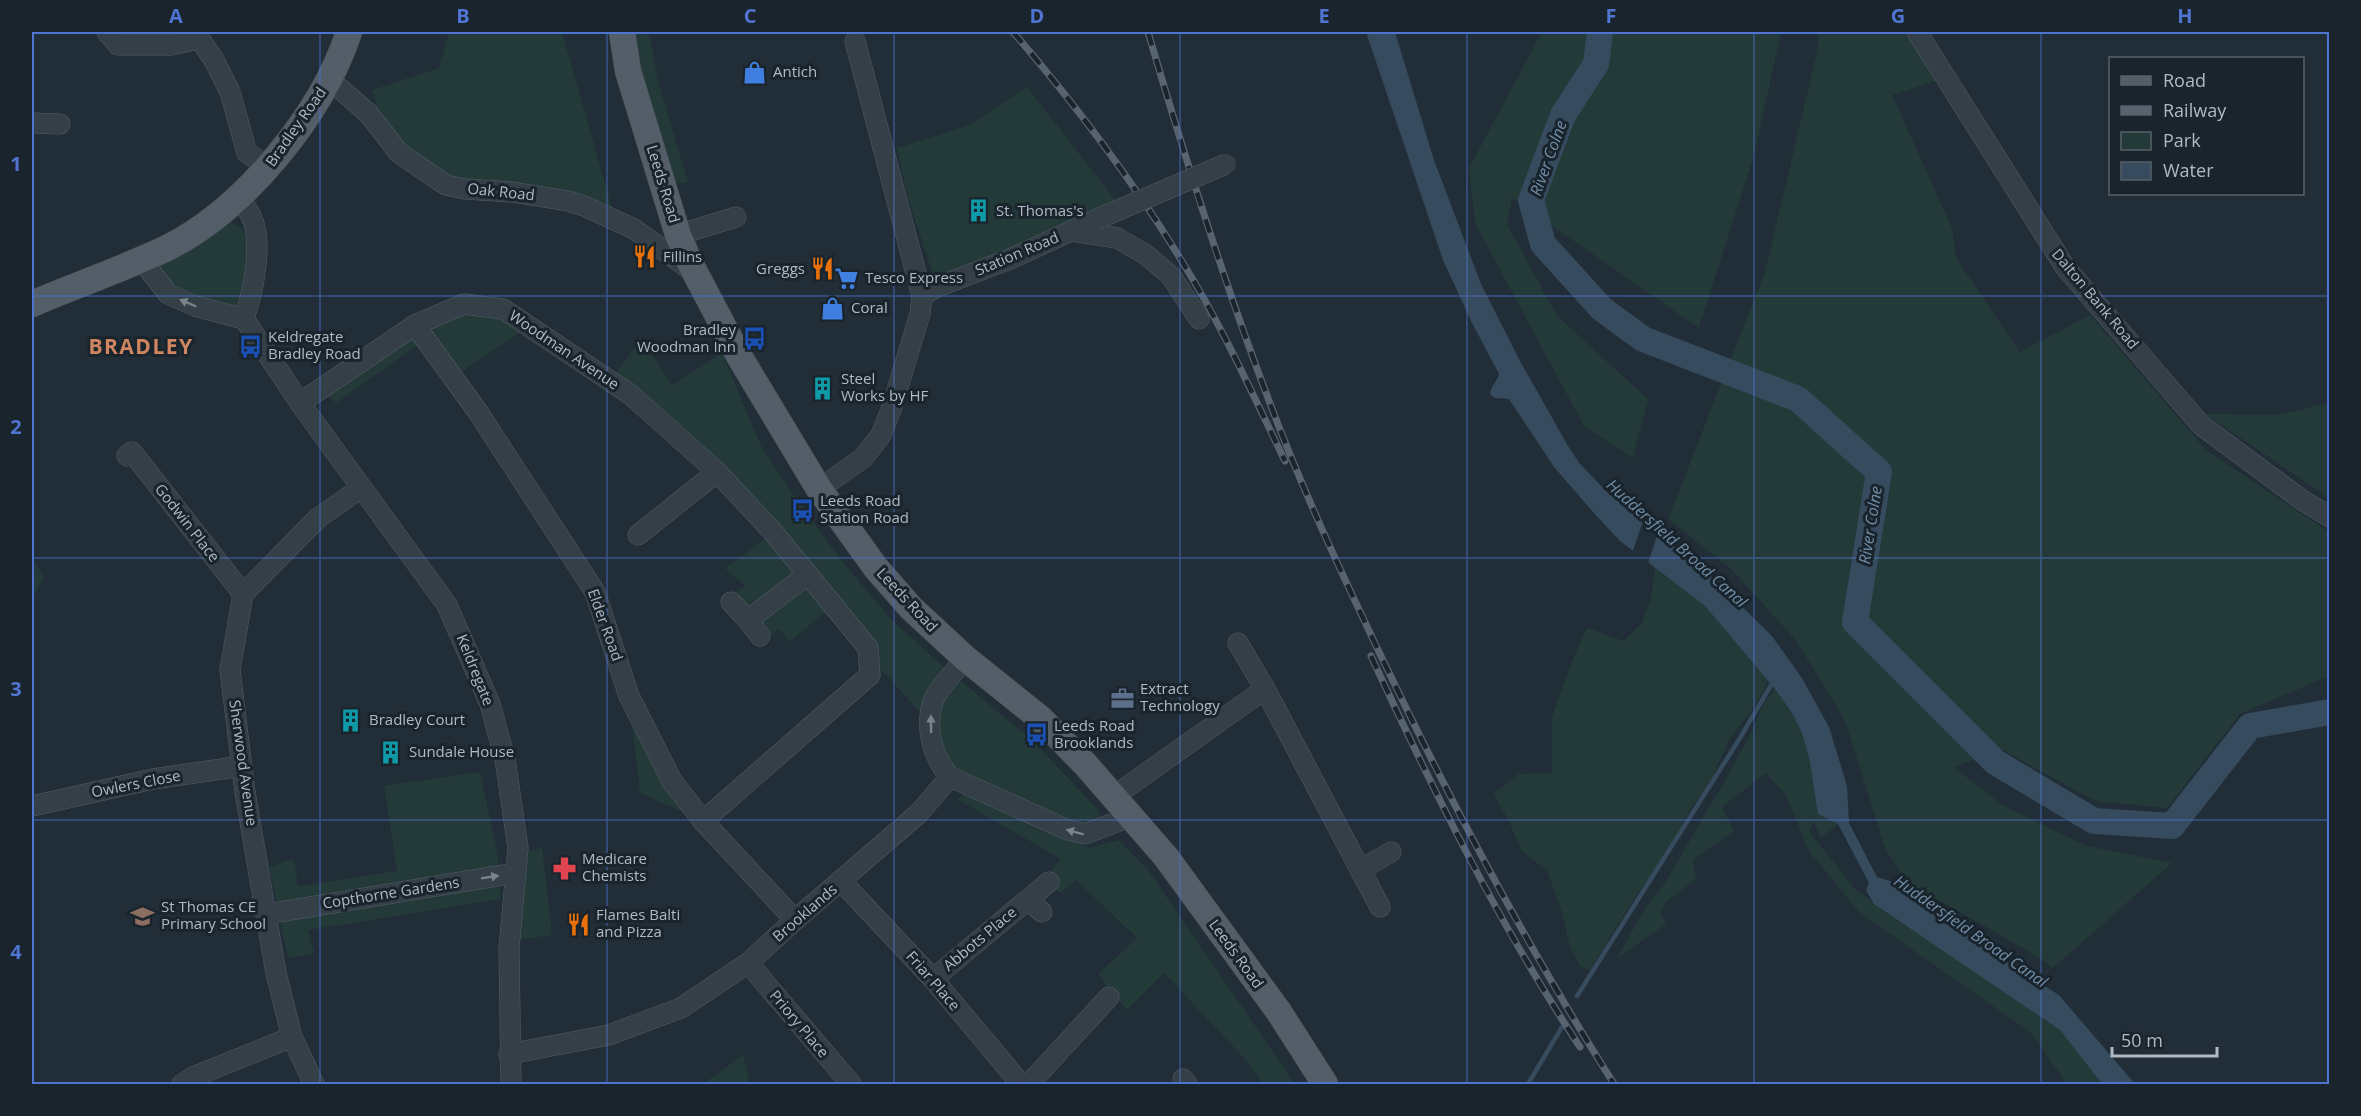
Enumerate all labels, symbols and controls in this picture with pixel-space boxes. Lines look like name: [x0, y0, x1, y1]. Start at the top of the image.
text: A: [169, 2, 183, 29]
text: B: [456, 2, 470, 29]
text: C: [744, 2, 757, 29]
text: D: [1030, 2, 1044, 29]
text: E: [1318, 2, 1330, 29]
text: F: [1606, 2, 1616, 29]
text: G: [1891, 2, 1905, 29]
text: H: [2177, 2, 2193, 29]
legend: [2109, 57, 2304, 195]
shop icon: Antich: [742, 59, 768, 85]
place label: Antich: [773, 61, 817, 81]
text: Road: [2163, 68, 2206, 92]
street label: Bradley Road: [260, 83, 330, 170]
text: Railway: [2163, 98, 2227, 122]
water label: River Colne: [1524, 117, 1572, 199]
text: Park: [2163, 128, 2201, 152]
street label: Leeds Road: [643, 142, 685, 225]
text: 1: [10, 150, 22, 177]
text: Water: [2163, 158, 2214, 182]
street label: Oak Road: [466, 178, 536, 204]
building icon: St. Thomas's: [965, 198, 991, 224]
place label: St. Thomas's: [996, 200, 1084, 220]
street label: Station Road: [972, 226, 1061, 280]
restaurant icon: Fillins: [632, 244, 658, 270]
street label: Dalton Bank Road: [2048, 244, 2144, 353]
place label: Fillins: [663, 246, 702, 266]
restaurant icon: Greggs: [810, 256, 836, 282]
place label: Greggs: [756, 258, 805, 278]
supermarket icon: Tesco Express: [834, 265, 860, 291]
place label: Tesco Express: [865, 267, 963, 287]
shop icon: Coral: [820, 295, 846, 321]
place label: Coral: [851, 297, 888, 317]
one-way arrow: [179, 298, 197, 307]
street label: Woodman Avenue: [506, 305, 623, 393]
place label: Bradley Woodman Inn: [637, 319, 736, 356]
place label: Keldregate Bradley Road: [268, 326, 361, 363]
bus stop icon: Bradley Woodman Inn: [741, 326, 767, 352]
district label: BRADLEY: [88, 332, 194, 360]
bus stop icon: Keldregate Bradley Road: [237, 333, 263, 359]
place label: Steel Works by HF: [841, 368, 929, 405]
building icon: Steel Works by HF: [810, 375, 836, 401]
text: 2: [10, 413, 22, 440]
water label: Huddersfield Broad Canal: [1602, 474, 1753, 613]
street label: Godwin Place: [151, 479, 225, 566]
water label: River Colne: [1853, 484, 1887, 566]
place label: Leeds Road Station Road: [820, 490, 909, 527]
bus stop icon: Leeds Road Station Road: [789, 497, 815, 523]
street label: Leeds Road: [873, 563, 943, 636]
street label: Elder Road: [584, 586, 628, 664]
street label: Keldregate: [453, 631, 499, 708]
text: 3: [10, 675, 22, 702]
place label: Extract Technology: [1140, 678, 1220, 715]
office icon: Extract Technology: [1109, 685, 1135, 711]
street label: Sherwood Avenue: [225, 699, 263, 827]
building icon: Bradley Court: [338, 707, 364, 733]
place label: Bradley Court: [369, 709, 465, 729]
one-way arrow: [926, 714, 936, 733]
place label: Leeds Road Brooklands: [1054, 715, 1135, 752]
bus stop icon: Leeds Road Brooklands: [1023, 722, 1049, 748]
building icon: Sundale House: [378, 739, 404, 765]
place label: Sundale House: [409, 741, 514, 761]
street label: Owlers Close: [89, 765, 182, 801]
one-way arrow: [1066, 826, 1084, 836]
place label: Medicare Chemists: [582, 848, 647, 885]
pharmacy icon: Medicare Chemists: [551, 855, 577, 881]
water label: Huddersfield Broad Canal: [1890, 870, 2053, 993]
street label: Copthorne Gardens: [321, 871, 461, 913]
one-way arrow: [481, 873, 500, 882]
street label: Brooklands: [768, 879, 841, 946]
place label: St Thomas CE Primary School: [161, 896, 266, 933]
street label: Abbots Place: [938, 902, 1020, 975]
school or university icon: St Thomas CE Primary School: [130, 903, 156, 929]
place label: Flames Balti and Pizza: [596, 904, 680, 941]
restaurant icon: Flames Balti and Pizza: [565, 911, 591, 937]
street label: Leeds Road: [1205, 915, 1269, 992]
text: 4: [10, 938, 22, 965]
street label: Friar Place: [902, 946, 965, 1014]
street label: Priory Place: [766, 985, 834, 1061]
scale bar: [2112, 1020, 2217, 1058]
text: 50 m: [2121, 1028, 2163, 1052]

